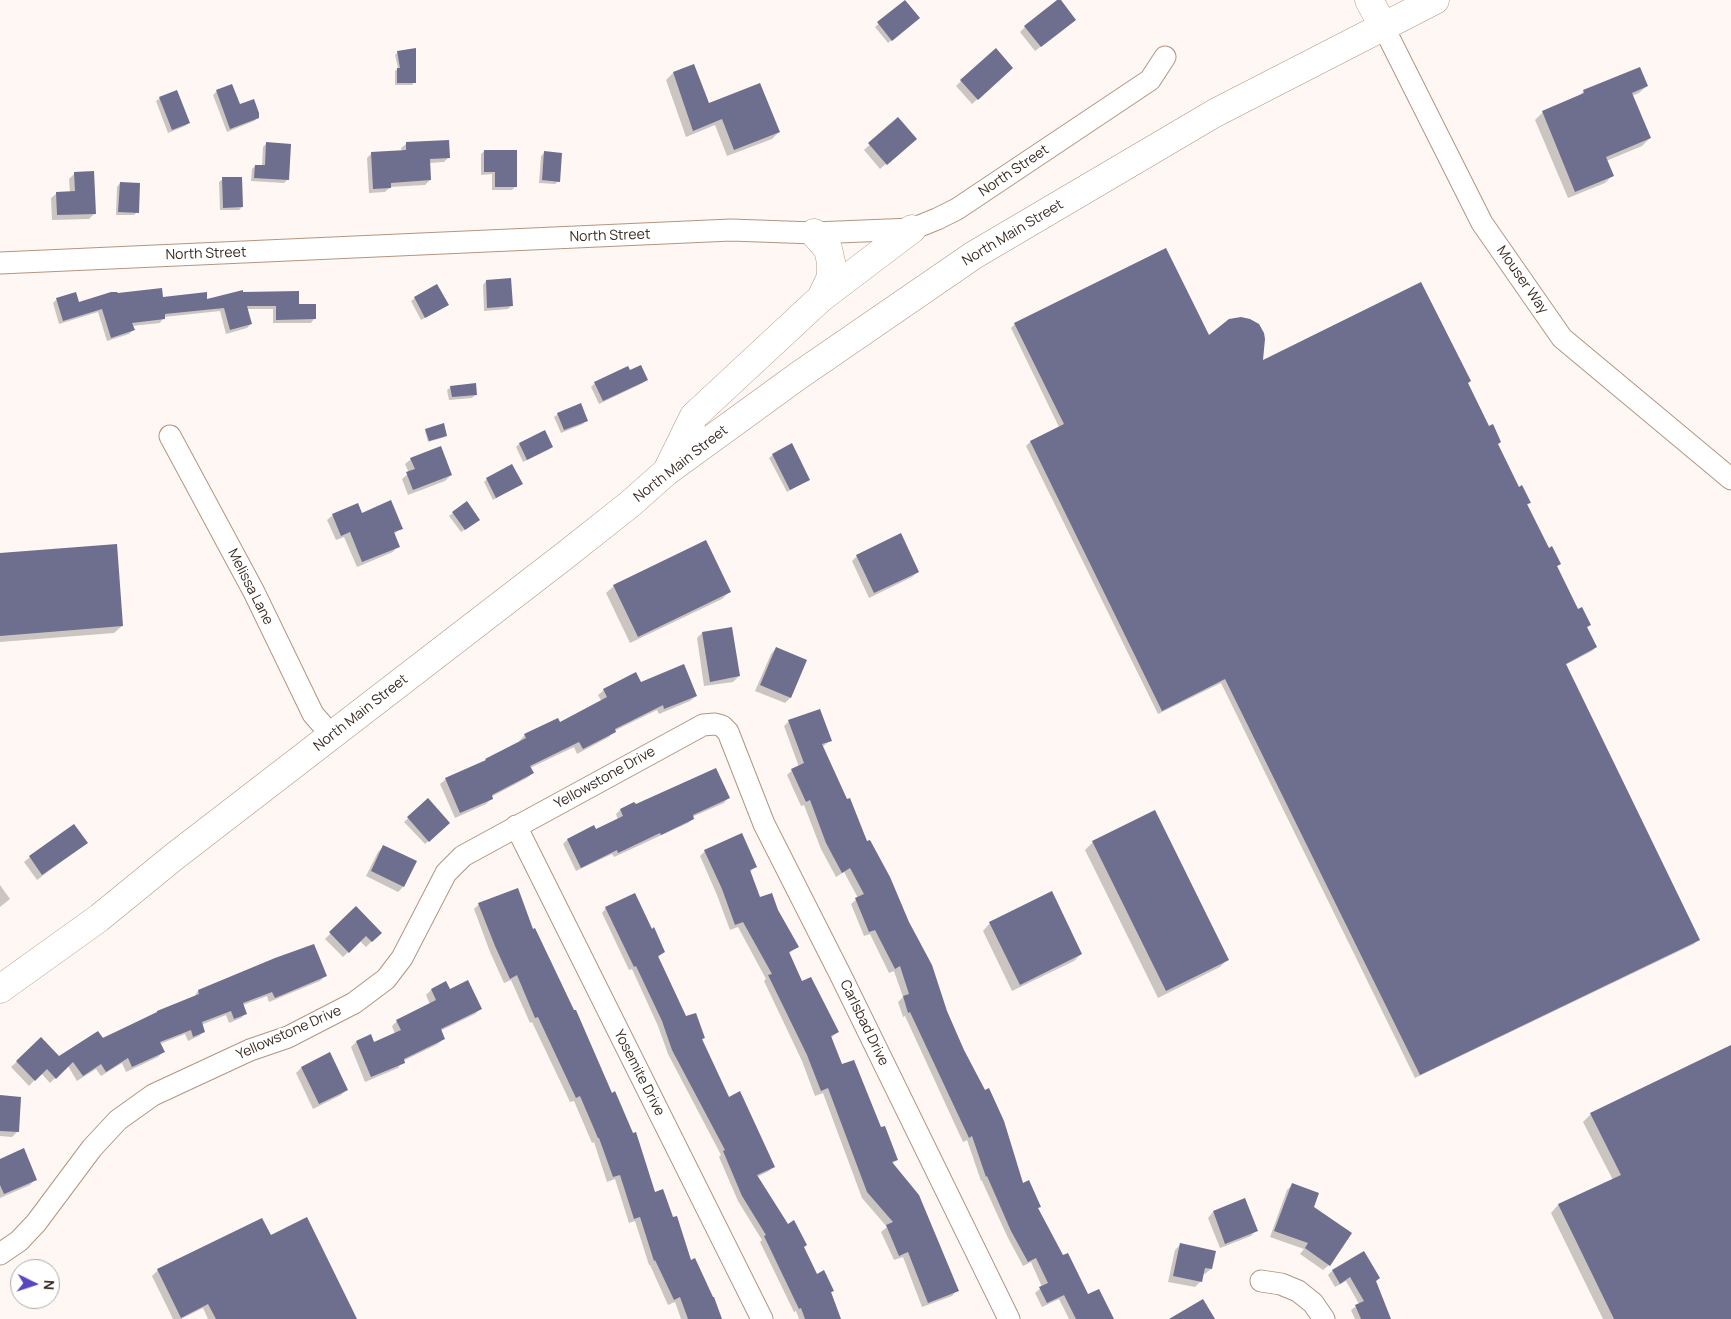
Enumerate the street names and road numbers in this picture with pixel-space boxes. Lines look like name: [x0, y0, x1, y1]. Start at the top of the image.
street label: North Street: [976, 141, 1052, 201]
street label: North Main Street: [960, 196, 1066, 270]
street label: North Street: [569, 226, 651, 246]
street label: Mouser Way: [1492, 243, 1552, 317]
street label: North Street: [165, 244, 247, 264]
street label: North Main Street: [631, 422, 731, 506]
street label: Melissa Lane: [224, 546, 276, 628]
street label: North Main Street: [311, 671, 411, 755]
street label: Yellowstone Drive: [552, 743, 658, 813]
street label: Carlsbad Drive: [836, 977, 892, 1069]
street label: Yellowstone Drive: [234, 1002, 344, 1064]
street label: Yosemite Drive: [610, 1027, 668, 1119]

